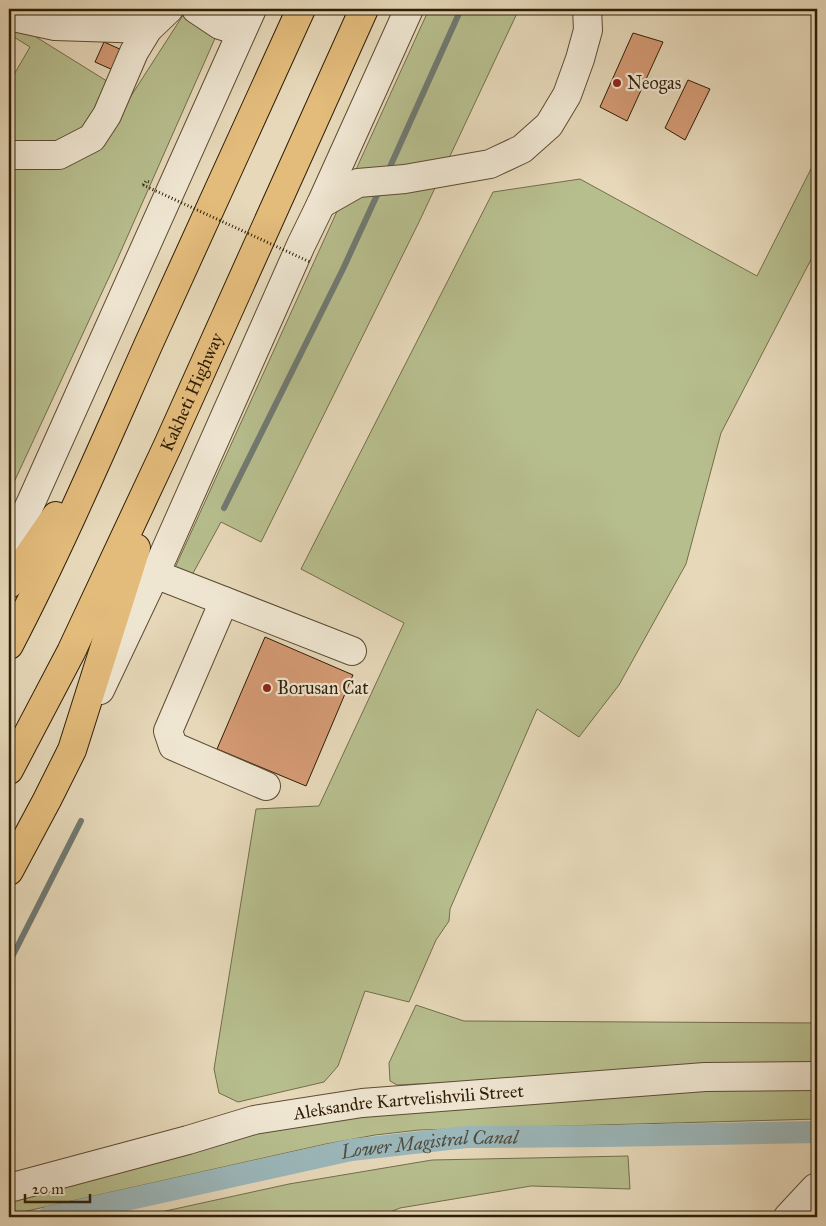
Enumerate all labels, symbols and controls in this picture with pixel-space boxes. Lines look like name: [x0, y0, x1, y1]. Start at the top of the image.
place label: Neogas: [627, 72, 681, 95]
marker: Neogas: [611, 77, 623, 89]
street label: Kakheti Highway: [156, 329, 228, 455]
place label: Borusan Cat: [277, 677, 369, 699]
marker: Borusan Cat: [261, 682, 273, 694]
street label: Aleksandre Kartvelishvili Street: [291, 1080, 525, 1125]
water label: Lower Magistral Canal: [337, 1125, 520, 1164]
scale bar: [25, 1171, 90, 1203]
text: 20 m: [32, 1180, 64, 1198]

